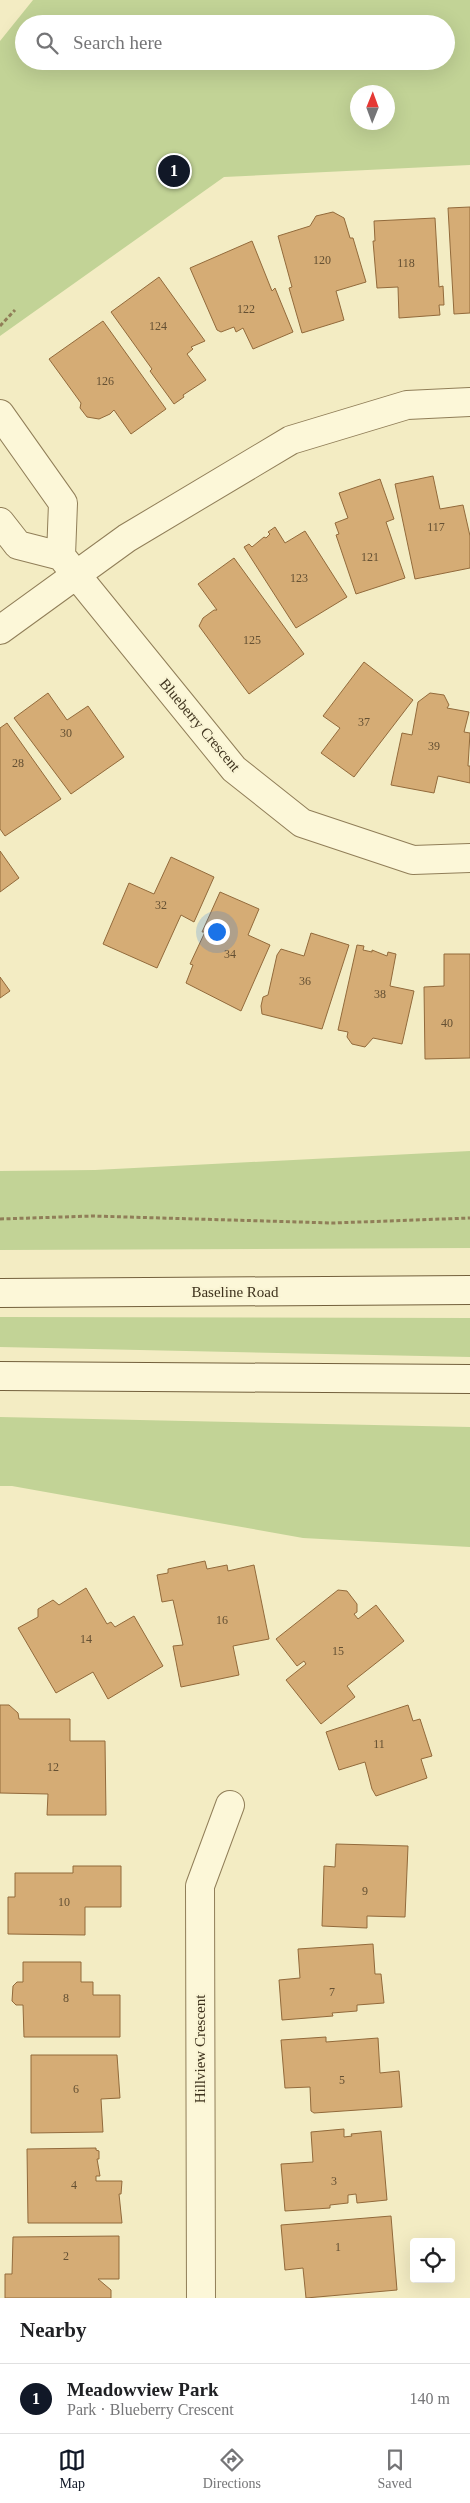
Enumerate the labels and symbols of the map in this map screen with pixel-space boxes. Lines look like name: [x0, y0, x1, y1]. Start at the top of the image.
north arrow: [350, 85, 395, 130]
pin: 1: [158, 152, 190, 190]
house number: 120: [313, 253, 331, 267]
house number: 118: [397, 256, 415, 270]
house number: 122: [237, 302, 255, 316]
house number: 124: [149, 319, 167, 333]
house number: 126: [96, 374, 114, 388]
house number: 117: [427, 520, 445, 534]
house number: 121: [361, 550, 379, 564]
house number: 123: [290, 571, 308, 585]
house number: 125: [243, 633, 261, 647]
street label: Blueberry Crescent: [157, 675, 244, 775]
house number: 37: [358, 715, 370, 729]
house number: 30: [60, 726, 72, 740]
house number: 39: [428, 739, 440, 753]
house number: 28: [12, 756, 24, 770]
house number: 32: [155, 898, 167, 912]
your location: [204, 919, 230, 945]
house number: 34: [224, 947, 236, 961]
house number: 36: [299, 974, 311, 988]
house number: 38: [374, 987, 386, 1001]
house number: 40: [441, 1016, 453, 1030]
street label: Baseline Road: [191, 1284, 279, 1300]
house number: 16: [216, 1613, 228, 1627]
house number: 14: [80, 1632, 92, 1646]
house number: 15: [332, 1644, 344, 1658]
house number: 11: [373, 1737, 385, 1751]
house number: 12: [47, 1760, 59, 1774]
house number: 9: [362, 1884, 368, 1898]
house number: 10: [58, 1895, 70, 1909]
house number: 7: [329, 1985, 335, 1999]
house number: 8: [63, 1991, 69, 2005]
street label: Hillview Crescent: [192, 1994, 208, 2103]
house number: 5: [339, 2073, 345, 2087]
house number: 6: [73, 2082, 79, 2096]
house number: 3: [331, 2174, 337, 2188]
house number: 4: [71, 2178, 77, 2192]
house number: 1: [335, 2240, 341, 2254]
house number: 2: [63, 2249, 69, 2263]

